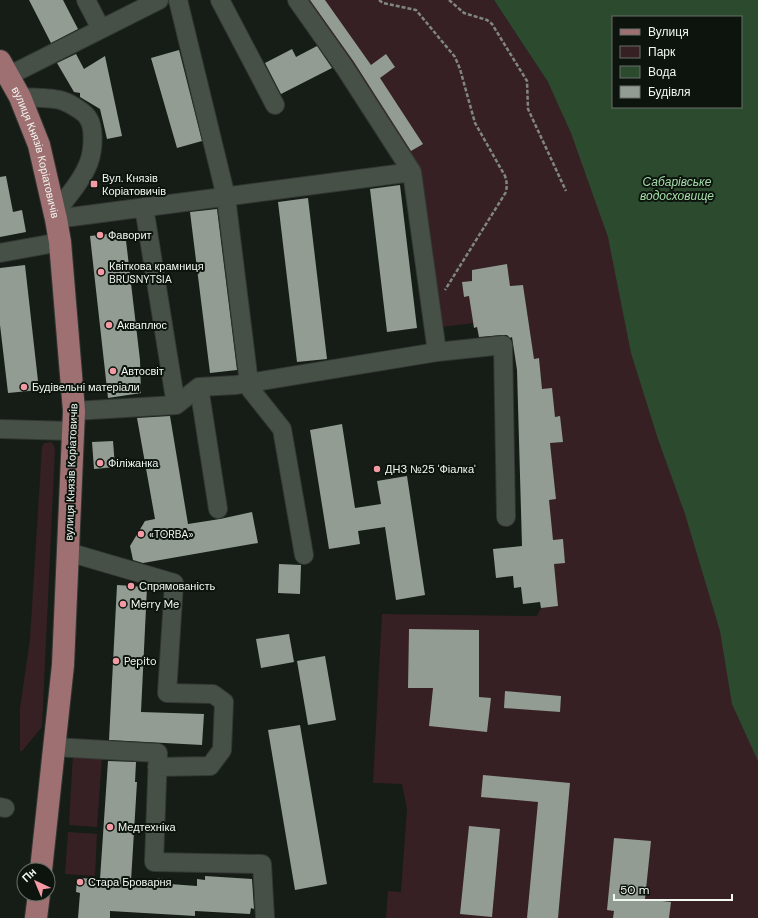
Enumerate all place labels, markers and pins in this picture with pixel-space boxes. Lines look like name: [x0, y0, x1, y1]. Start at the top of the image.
place label: Вул. Князів Коріатовичів: [102, 171, 166, 198]
marker: Вул. Князів Коріатовичів: [89, 179, 99, 189]
place label: Фаворит: [108, 228, 152, 242]
marker: Фаворит: [95, 230, 105, 240]
place label: Квіткова крамниця BRUSNYTSIA: [109, 259, 204, 286]
marker: Квіткова крамниця BRUSNYTSIA: [96, 267, 106, 277]
place label: Акваплюс: [117, 318, 168, 332]
marker: Акваплюс: [104, 320, 114, 330]
place label: Автосвіт: [121, 364, 164, 378]
marker: Автосвіт: [108, 366, 118, 376]
place label: Будівельні матеріали: [32, 380, 140, 394]
marker: Будівельні матеріали: [19, 382, 29, 392]
place label: Філіжанка: [108, 456, 159, 470]
marker: Філіжанка: [95, 458, 105, 468]
place label: ДНЗ №25 'Фіалка': [385, 462, 476, 476]
marker: ДНЗ №25 'Фіалка': [372, 464, 382, 474]
place label: «TORBA»: [149, 527, 194, 541]
marker: «TORBA»: [136, 529, 146, 539]
place label: Спрямованість: [139, 579, 215, 593]
marker: Спрямованість: [126, 581, 136, 591]
place label: Merry Me: [131, 597, 179, 611]
marker: Merry Me: [118, 599, 128, 609]
place label: Pepito: [124, 654, 157, 668]
marker: Pepito: [111, 656, 121, 666]
place label: Медтехніка: [118, 820, 176, 834]
marker: Медтехніка: [105, 822, 115, 832]
place label: Стара Броварня: [88, 875, 172, 889]
marker: Стара Броварня: [75, 877, 85, 887]

